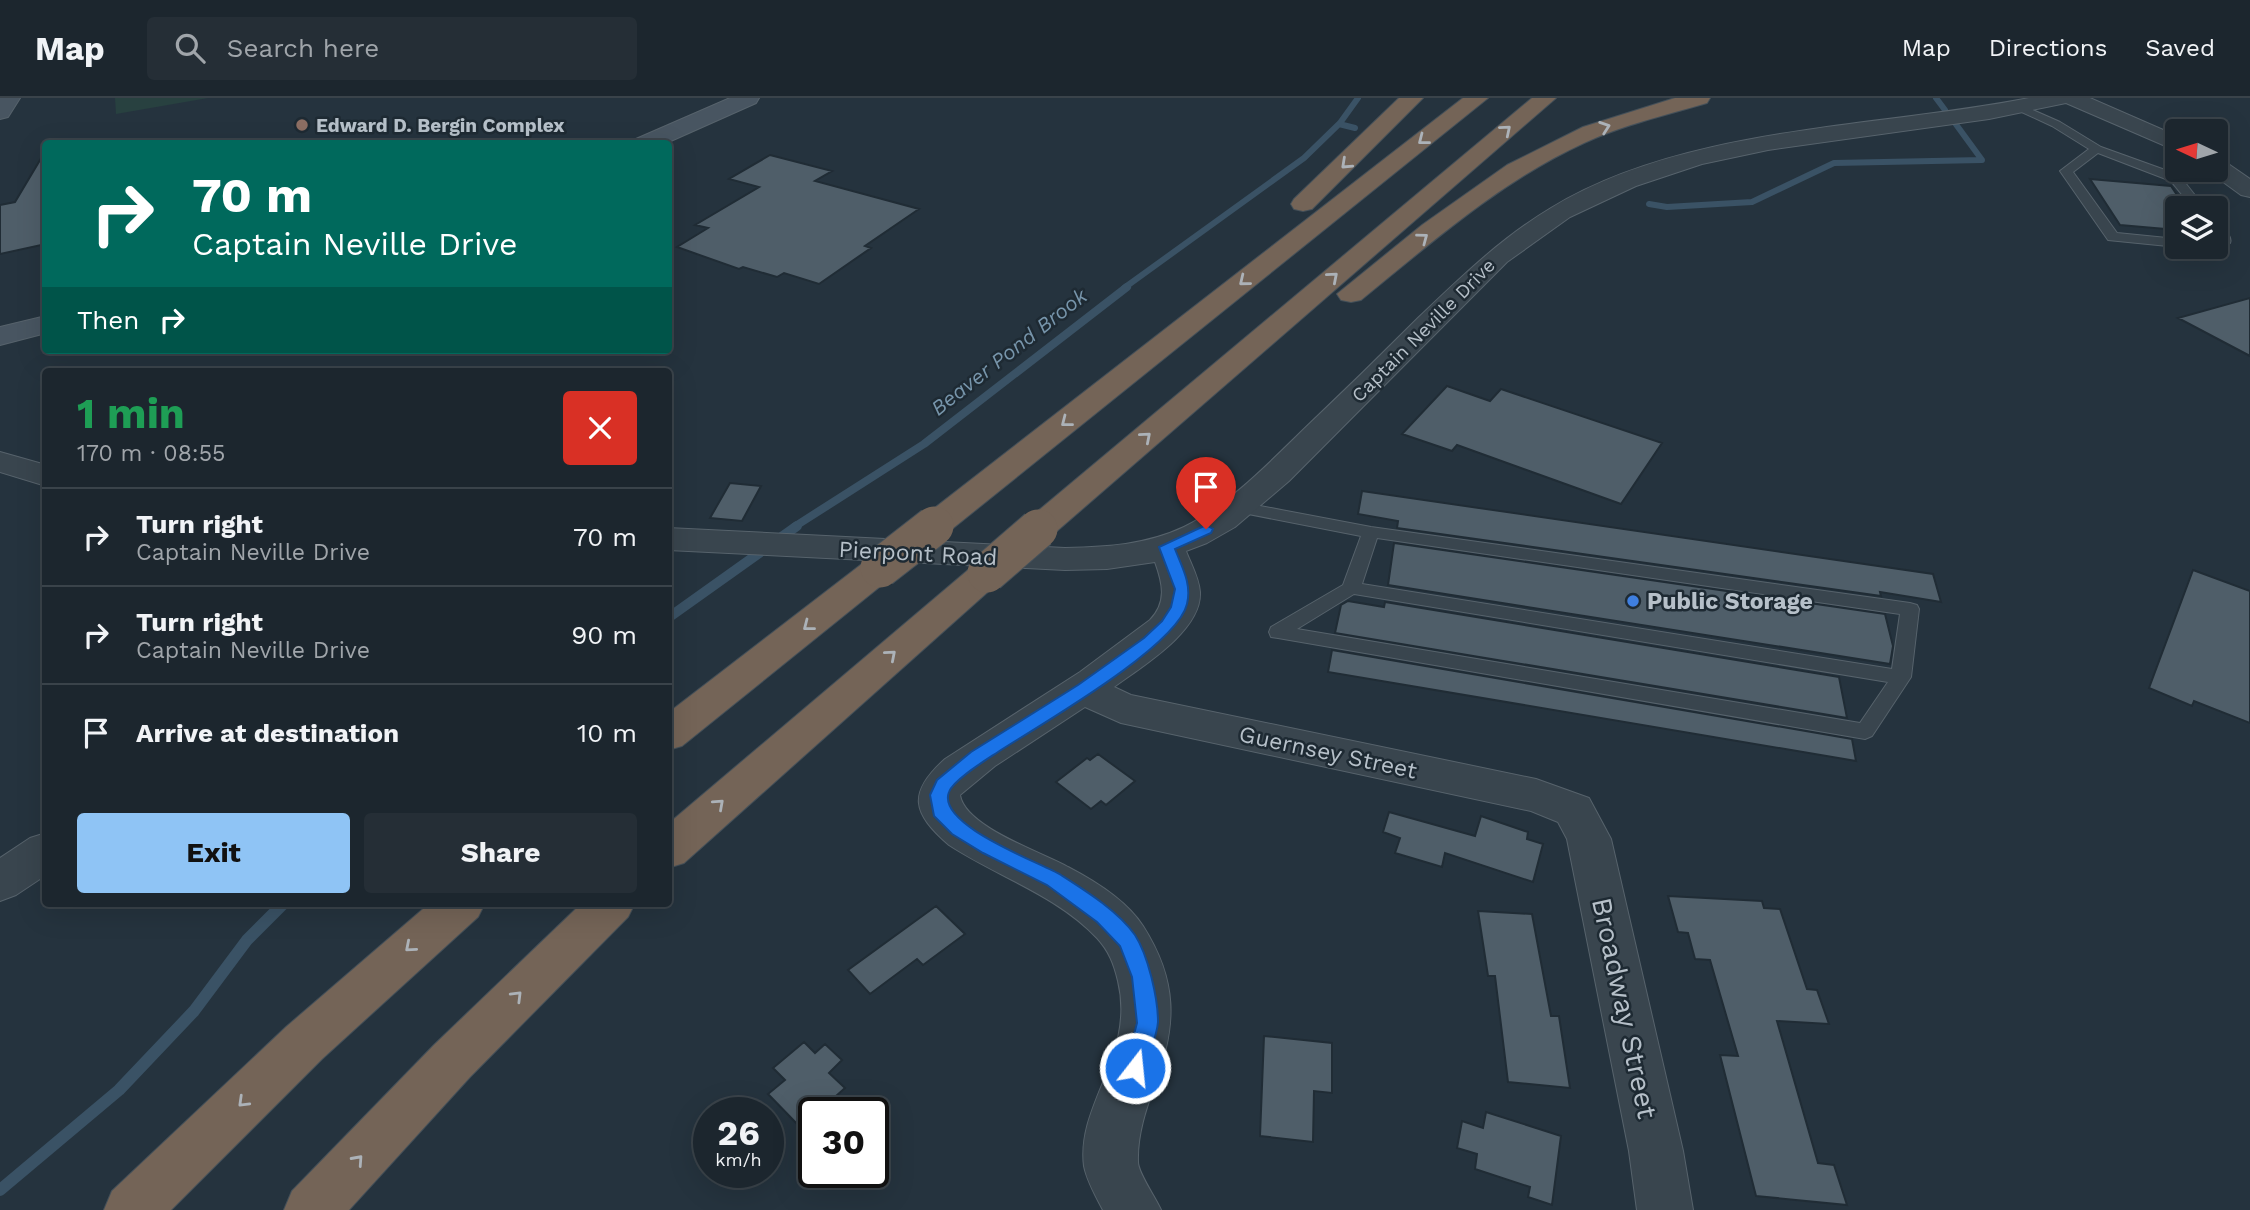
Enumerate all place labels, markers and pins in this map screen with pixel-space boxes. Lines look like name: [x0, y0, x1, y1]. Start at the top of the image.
place label: Edward D. Bergin Complex: [316, 114, 565, 137]
marker: Edward D. Bergin Complex: [294, 117, 310, 133]
pin: [1176, 457, 1236, 529]
place label: Public Storage: [1647, 588, 1813, 615]
marker: Public Storage: [1625, 593, 1641, 609]

